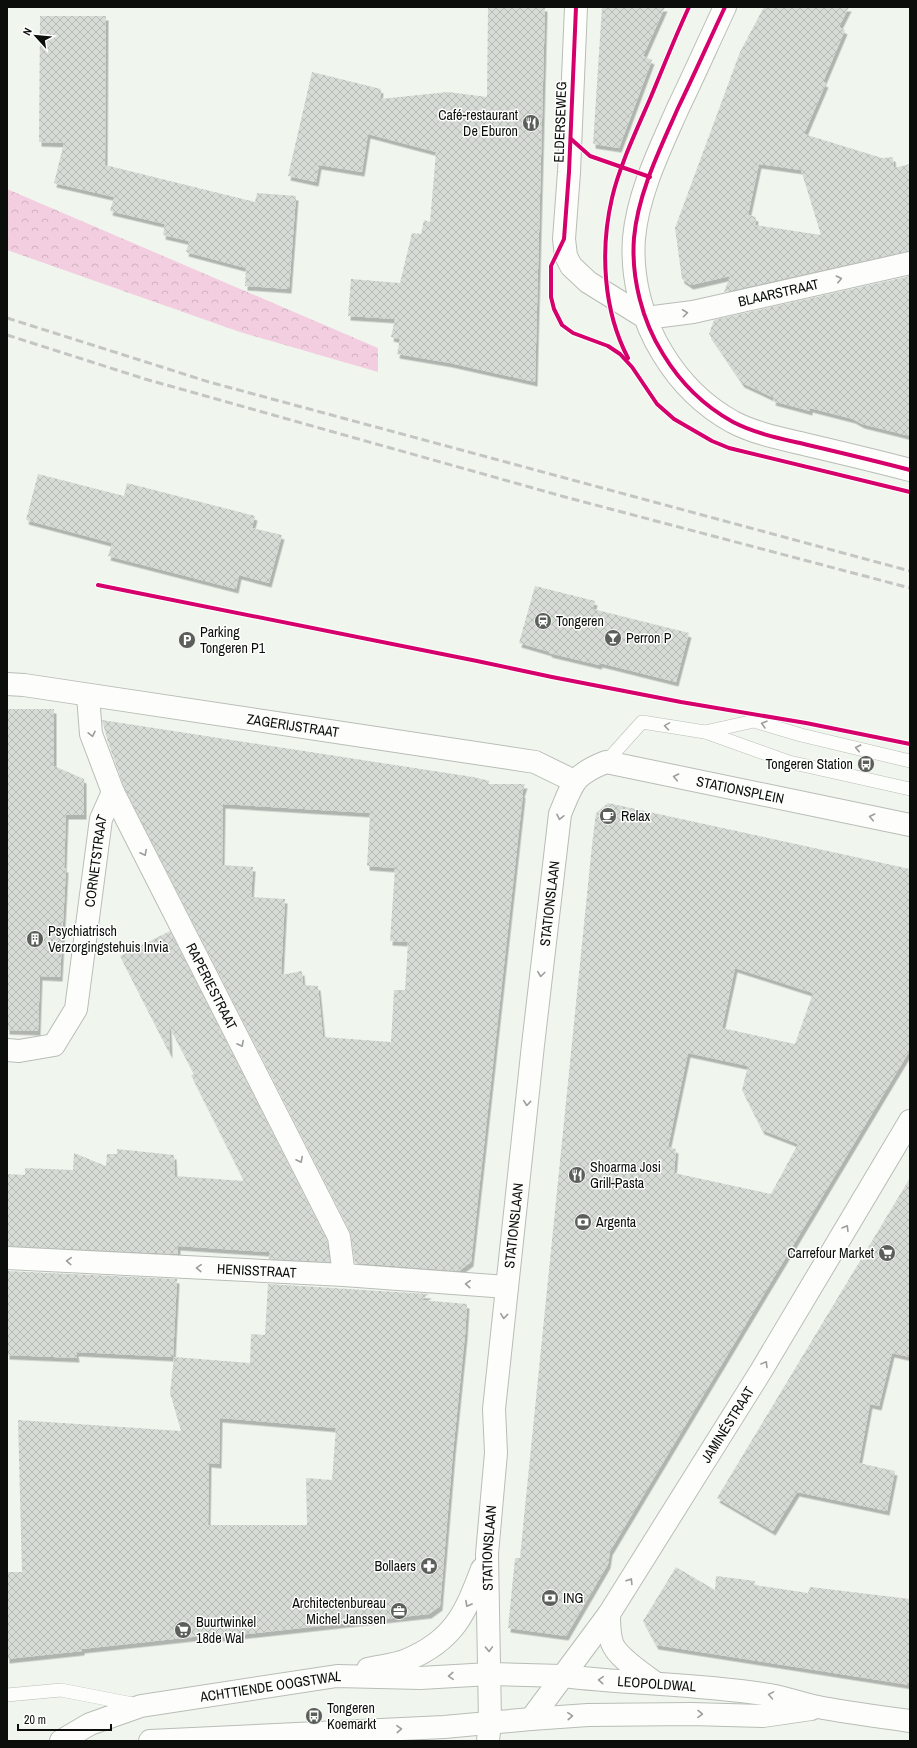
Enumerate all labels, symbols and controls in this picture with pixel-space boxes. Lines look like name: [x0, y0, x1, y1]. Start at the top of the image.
north arrow: [16, 16, 56, 56]
text: N: [19, 25, 35, 38]
street label: ELDERSEWEG: [550, 81, 570, 163]
place label: Café-restaurant De Eburon: [438, 106, 518, 140]
restaurant icon: Café-restaurant De Eburon: [521, 113, 541, 133]
street label: BLAARSTRAAT: [736, 275, 821, 311]
one-way arrow: [836, 275, 842, 283]
one-way arrow: [682, 309, 688, 318]
station icon: Tongeren: [533, 611, 553, 631]
place label: Tongeren: [556, 612, 604, 630]
place label: Parking Tongeren P1: [200, 623, 266, 657]
bar icon: Perron P: [603, 628, 623, 648]
place label: Perron P: [626, 629, 672, 647]
parking icon: Parking Tongeren P1: [177, 630, 197, 650]
street label: ZAGERIJSTRAAT: [246, 710, 340, 741]
one-way arrow: [761, 720, 768, 729]
one-way arrow: [664, 722, 670, 731]
one-way arrow: [87, 731, 95, 737]
one-way arrow: [855, 745, 862, 753]
bus stop icon: Tongeren Station: [856, 754, 876, 774]
place label: Tongeren Station: [766, 755, 853, 773]
street label: STATIONSPLEIN: [695, 772, 786, 808]
one-way arrow: [673, 773, 679, 781]
cafe icon: Relax: [598, 806, 618, 826]
place label: Relax: [621, 807, 651, 825]
street label: CORNETSTRAAT: [80, 812, 111, 908]
one-way arrow: [557, 814, 565, 820]
one-way arrow: [869, 814, 875, 822]
one-way arrow: [139, 849, 146, 856]
street label: STATIONSLAAN: [536, 860, 563, 947]
place label: Psychiatrisch Verzorgingstehuis Invia: [48, 922, 169, 956]
building icon: Psychiatrisch Verzorgingstehuis Invia: [25, 929, 45, 949]
street label: RAPERIESTRAAT: [182, 940, 241, 1033]
one-way arrow: [537, 971, 546, 977]
one-way arrow: [236, 1039, 244, 1047]
one-way arrow: [523, 1100, 532, 1106]
one-way arrow: [295, 1155, 303, 1163]
place label: Shoarma Josi Grill-Pasta: [590, 1158, 661, 1192]
restaurant icon: Shoarma Josi Grill-Pasta: [567, 1165, 587, 1185]
street label: STATIONSLAAN: [500, 1182, 527, 1269]
bank icon: Argenta: [573, 1212, 593, 1232]
place label: Argenta: [595, 1213, 637, 1231]
one-way arrow: [841, 1225, 848, 1232]
supermarket icon: Carrefour Market: [877, 1243, 897, 1263]
place label: Carrefour Market: [787, 1244, 874, 1262]
one-way arrow: [66, 1257, 72, 1266]
street label: HENISSTRAAT: [216, 1260, 297, 1282]
one-way arrow: [196, 1263, 202, 1272]
one-way arrow: [465, 1280, 471, 1289]
one-way arrow: [500, 1313, 509, 1319]
one-way arrow: [761, 1361, 768, 1368]
street label: JAMINÉSTRAAT: [697, 1383, 758, 1466]
street label: STATIONSLAAN: [478, 1504, 500, 1591]
pharmacy icon: Bollaers: [419, 1556, 439, 1576]
place label: Bollaers: [375, 1557, 416, 1575]
one-way arrow: [625, 1578, 632, 1585]
bank icon: ING: [540, 1588, 560, 1608]
place label: ING: [563, 1589, 583, 1607]
place label: Architectenbureau Michel Janssen: [291, 1594, 386, 1628]
one-way arrow: [465, 1599, 472, 1607]
office icon: Architectenbureau Michel Janssen: [389, 1601, 409, 1621]
place label: Buurtwinkel 18de Wal: [196, 1613, 256, 1647]
supermarket icon: Buurtwinkel 18de Wal: [173, 1620, 193, 1640]
one-way arrow: [484, 1646, 493, 1652]
street label: ACHTTIENDE OOGSTWAL: [198, 1667, 342, 1706]
one-way arrow: [448, 1672, 454, 1680]
street label: LEOPOLDWAL: [617, 1672, 697, 1696]
one-way arrow: [598, 1675, 604, 1684]
one-way arrow: [768, 1691, 774, 1700]
place label: Tongeren Koemarkt: [327, 1699, 376, 1733]
scale bar: [18, 1706, 111, 1732]
bus stop icon: Tongeren Koemarkt: [304, 1706, 324, 1726]
one-way arrow: [697, 1710, 703, 1718]
one-way arrow: [567, 1711, 573, 1720]
text: 20 m: [24, 1712, 46, 1728]
one-way arrow: [396, 1725, 402, 1734]

